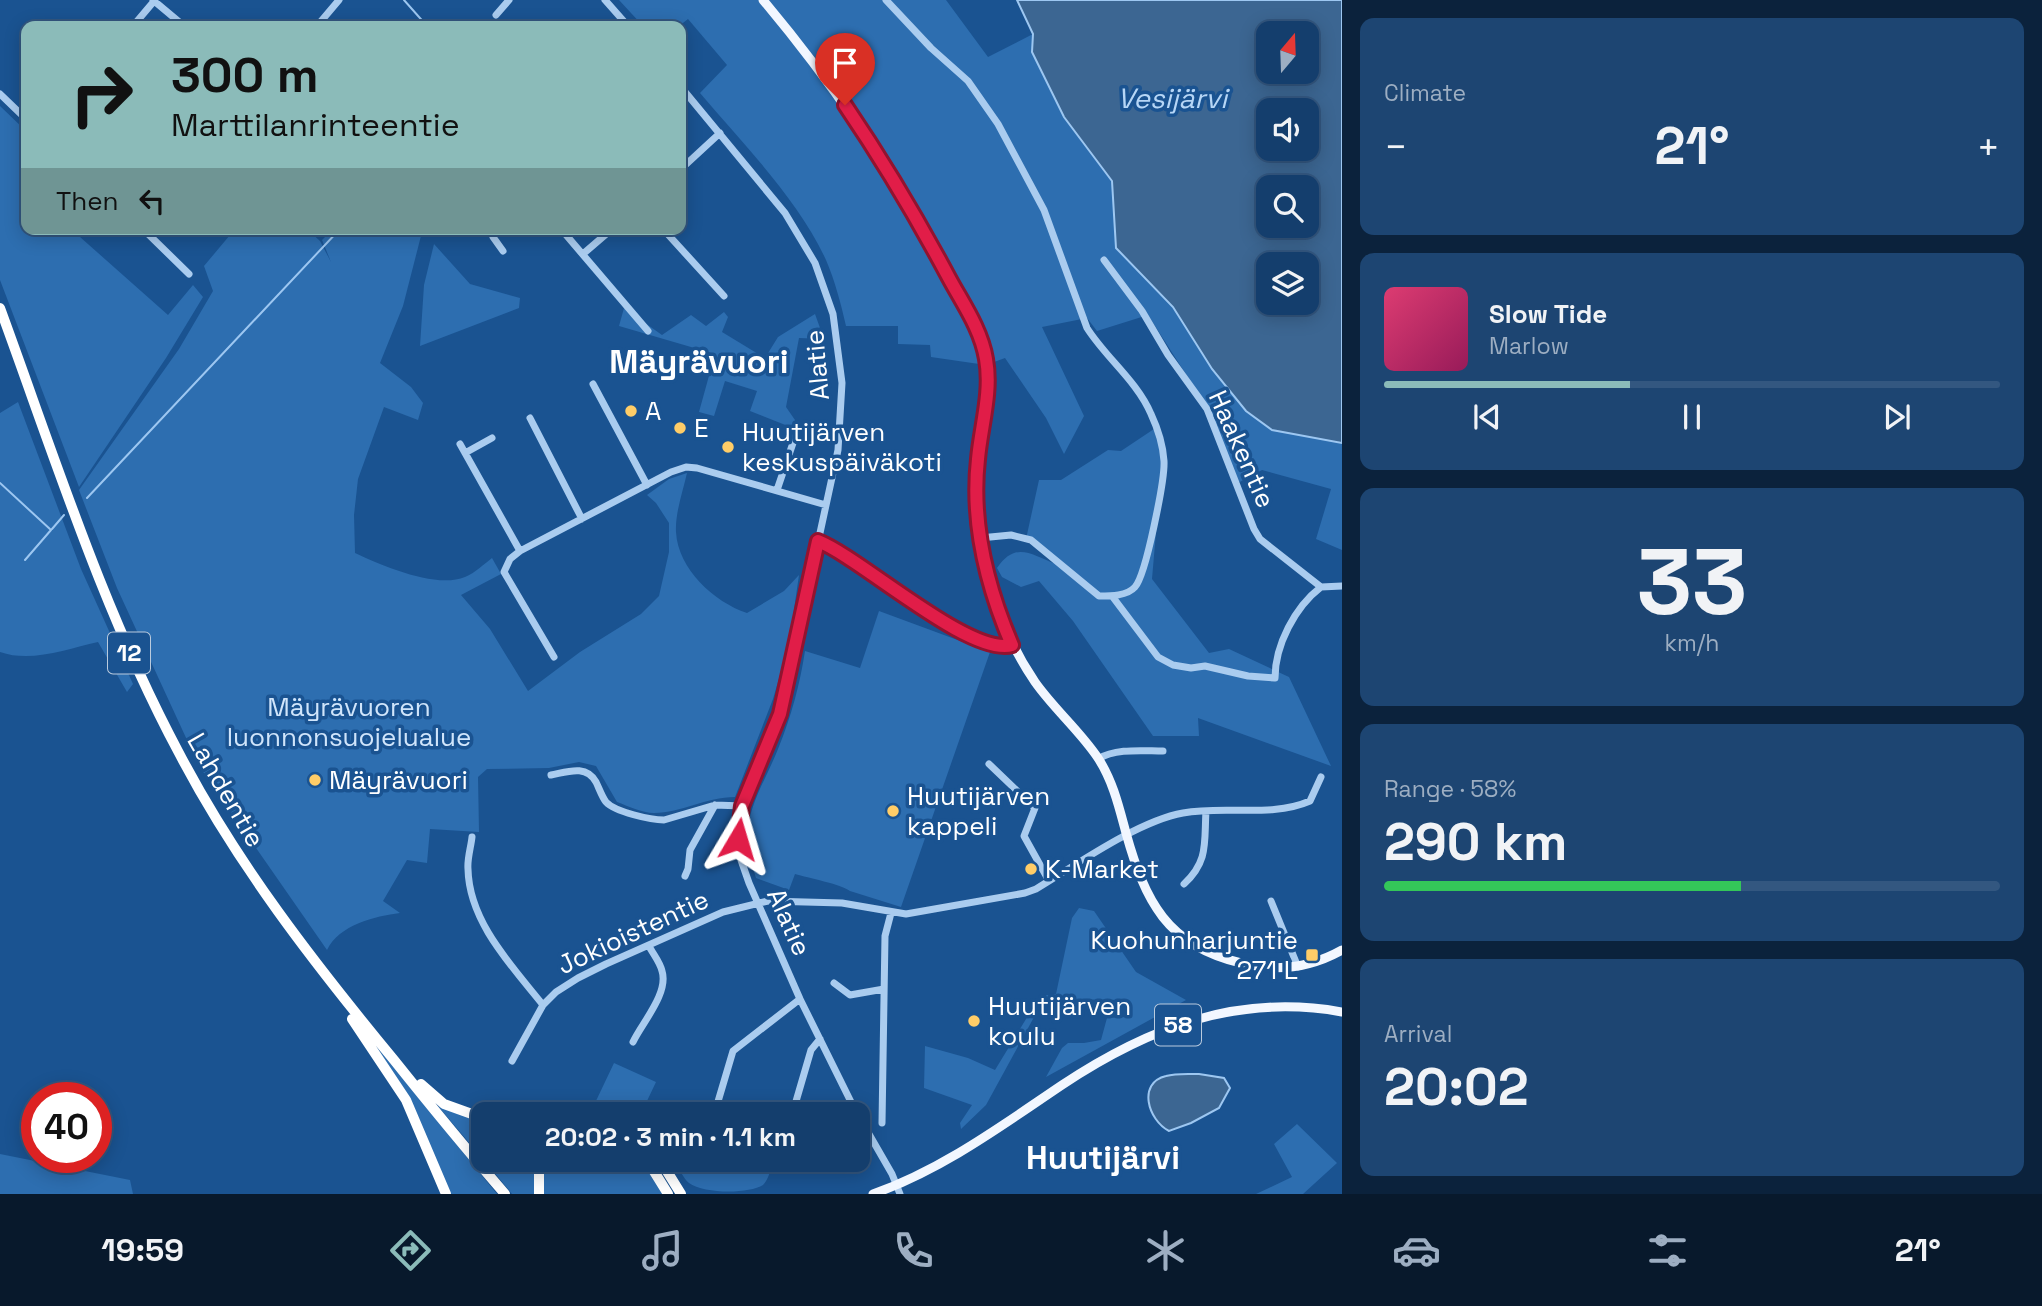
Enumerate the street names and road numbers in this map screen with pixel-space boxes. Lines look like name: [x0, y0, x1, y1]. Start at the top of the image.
street label: Alatie: [797, 328, 837, 402]
street label: Haakentie: [1201, 385, 1283, 513]
road number: 12: [108, 632, 150, 674]
street label: Lahdentie: [180, 727, 272, 853]
street label: Jokioistentie: [552, 882, 714, 982]
street label: Alatie: [759, 883, 819, 961]
road number: 58: [1155, 1004, 1201, 1045]

